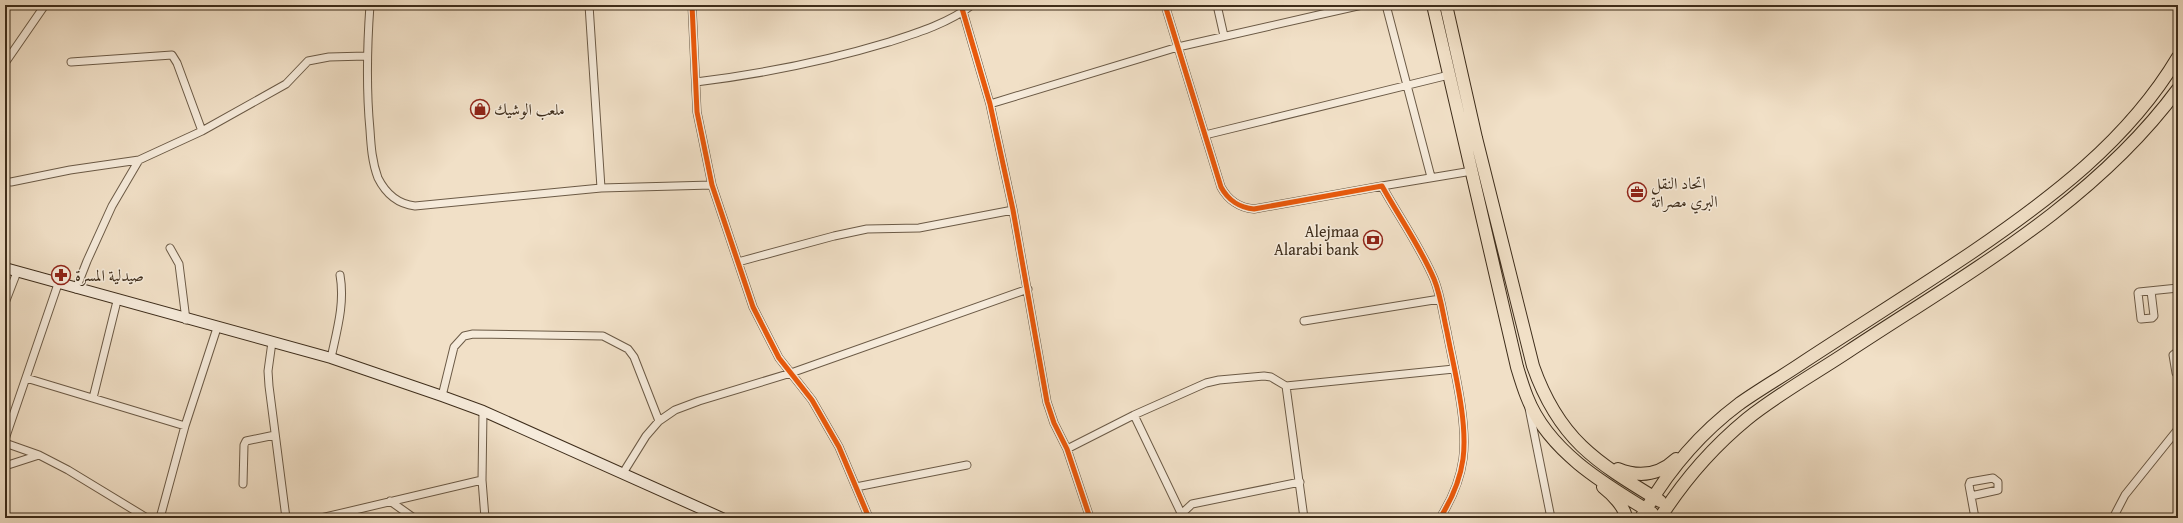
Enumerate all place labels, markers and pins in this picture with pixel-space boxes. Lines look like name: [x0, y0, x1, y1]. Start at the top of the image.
place label: ملعب الوشيك: [494, 97, 565, 121]
shop icon: ملعب الوشيك: [469, 98, 491, 120]
place label: اتحاد النقل البري مصراتة: [1651, 171, 1718, 214]
office icon: اتحاد النقل البري مصراتة: [1626, 181, 1648, 203]
place label: Alejmaa Alarabi bank: [1274, 219, 1360, 261]
bank icon: Alejmaa Alarabi bank: [1362, 229, 1384, 251]
place label: صيدلية المسرة: [75, 263, 144, 287]
pharmacy icon: صيدلية المسرة: [50, 264, 72, 286]

